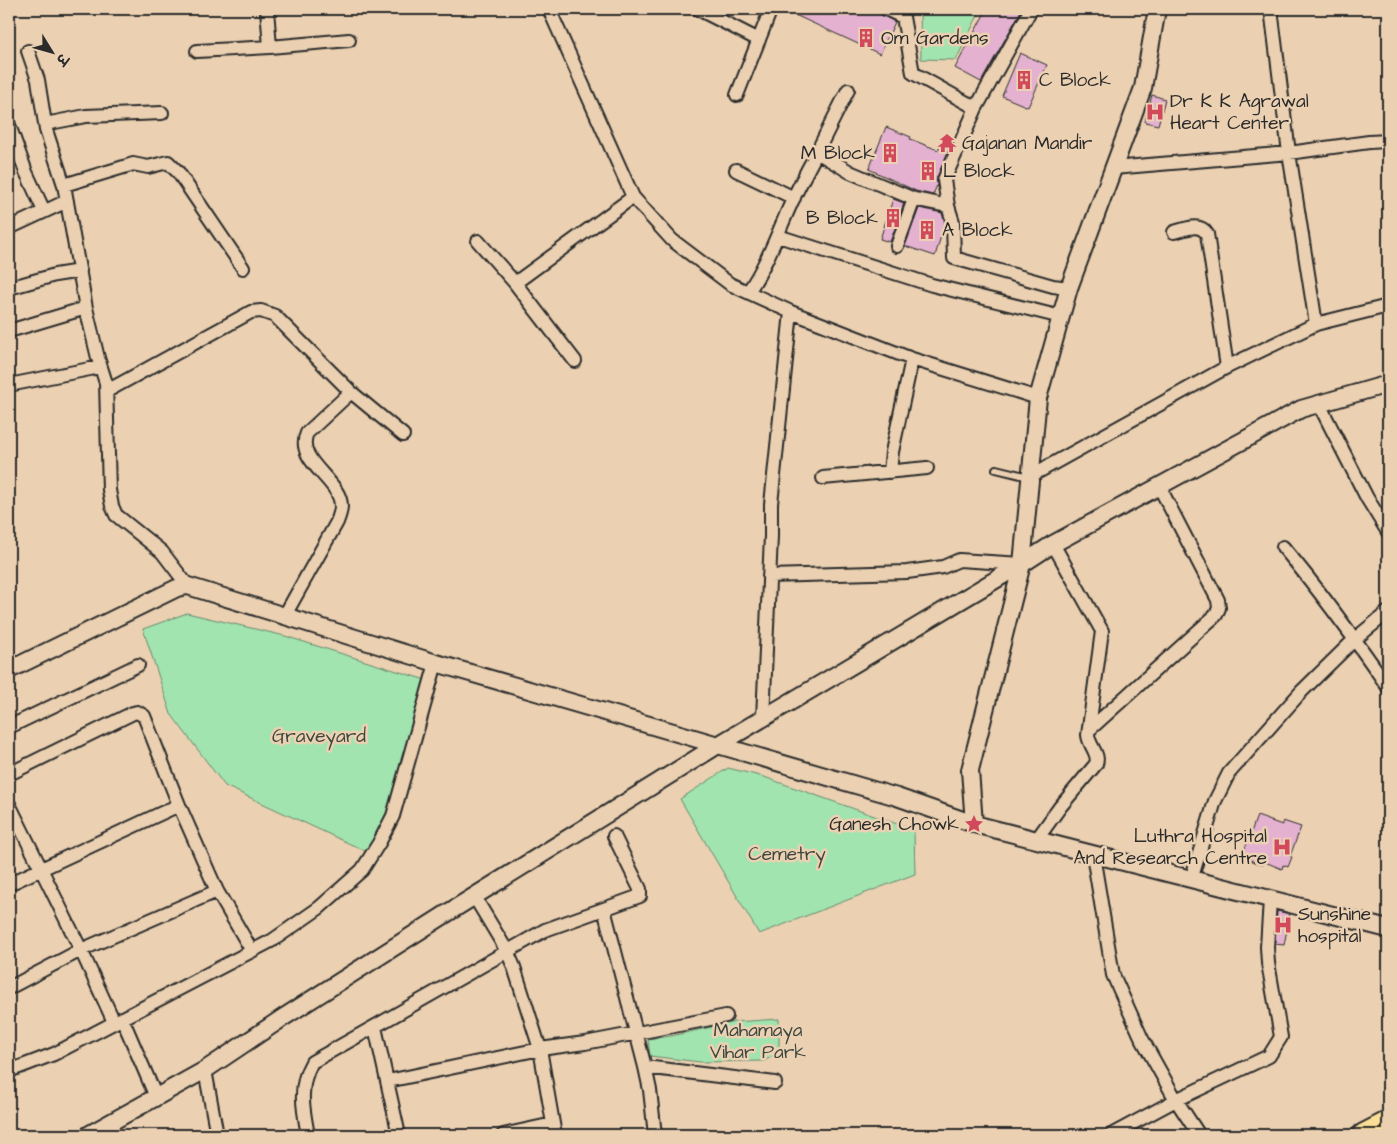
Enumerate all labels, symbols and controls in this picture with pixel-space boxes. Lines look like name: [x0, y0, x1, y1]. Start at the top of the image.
place label: Om Gardens: [881, 25, 989, 52]
building icon: Om Gardens: [855, 27, 877, 49]
north arrow: [28, 28, 78, 78]
text: उ: [50, 48, 74, 70]
place label: C Block: [1039, 67, 1111, 94]
building icon: C Block: [1013, 69, 1035, 91]
place label: Dr K K Agrawal Heart Center: [1170, 88, 1309, 137]
hospital icon: Dr K K Agrawal Heart Center: [1144, 101, 1166, 123]
place label: Gajanan Mandir: [962, 130, 1093, 157]
temple icon: Gajanan Mandir: [936, 132, 958, 154]
place label: M Block: [801, 140, 875, 167]
building icon: M Block: [879, 142, 901, 164]
place label: L Block: [943, 158, 1015, 185]
building icon: L Block: [917, 160, 939, 182]
place label: B Block: [806, 205, 878, 232]
building icon: B Block: [882, 207, 904, 229]
place label: A Block: [942, 217, 1013, 244]
building icon: A Block: [916, 219, 938, 241]
park label: Graveyard: [272, 723, 366, 751]
place label: Ganesh Chowk: [829, 811, 959, 838]
place icon: Ganesh Chowk: [963, 813, 985, 835]
place label: Luthra Hospital And Research Centre: [1073, 823, 1267, 872]
hospital icon: Luthra Hospital And Research Centre: [1271, 836, 1293, 858]
park label: Cemetry: [748, 841, 826, 869]
place label: Sunshine hospital: [1298, 901, 1371, 950]
hospital icon: Sunshine hospital: [1272, 914, 1294, 936]
park label: Mahamaya Vihar Park: [710, 1017, 806, 1066]

